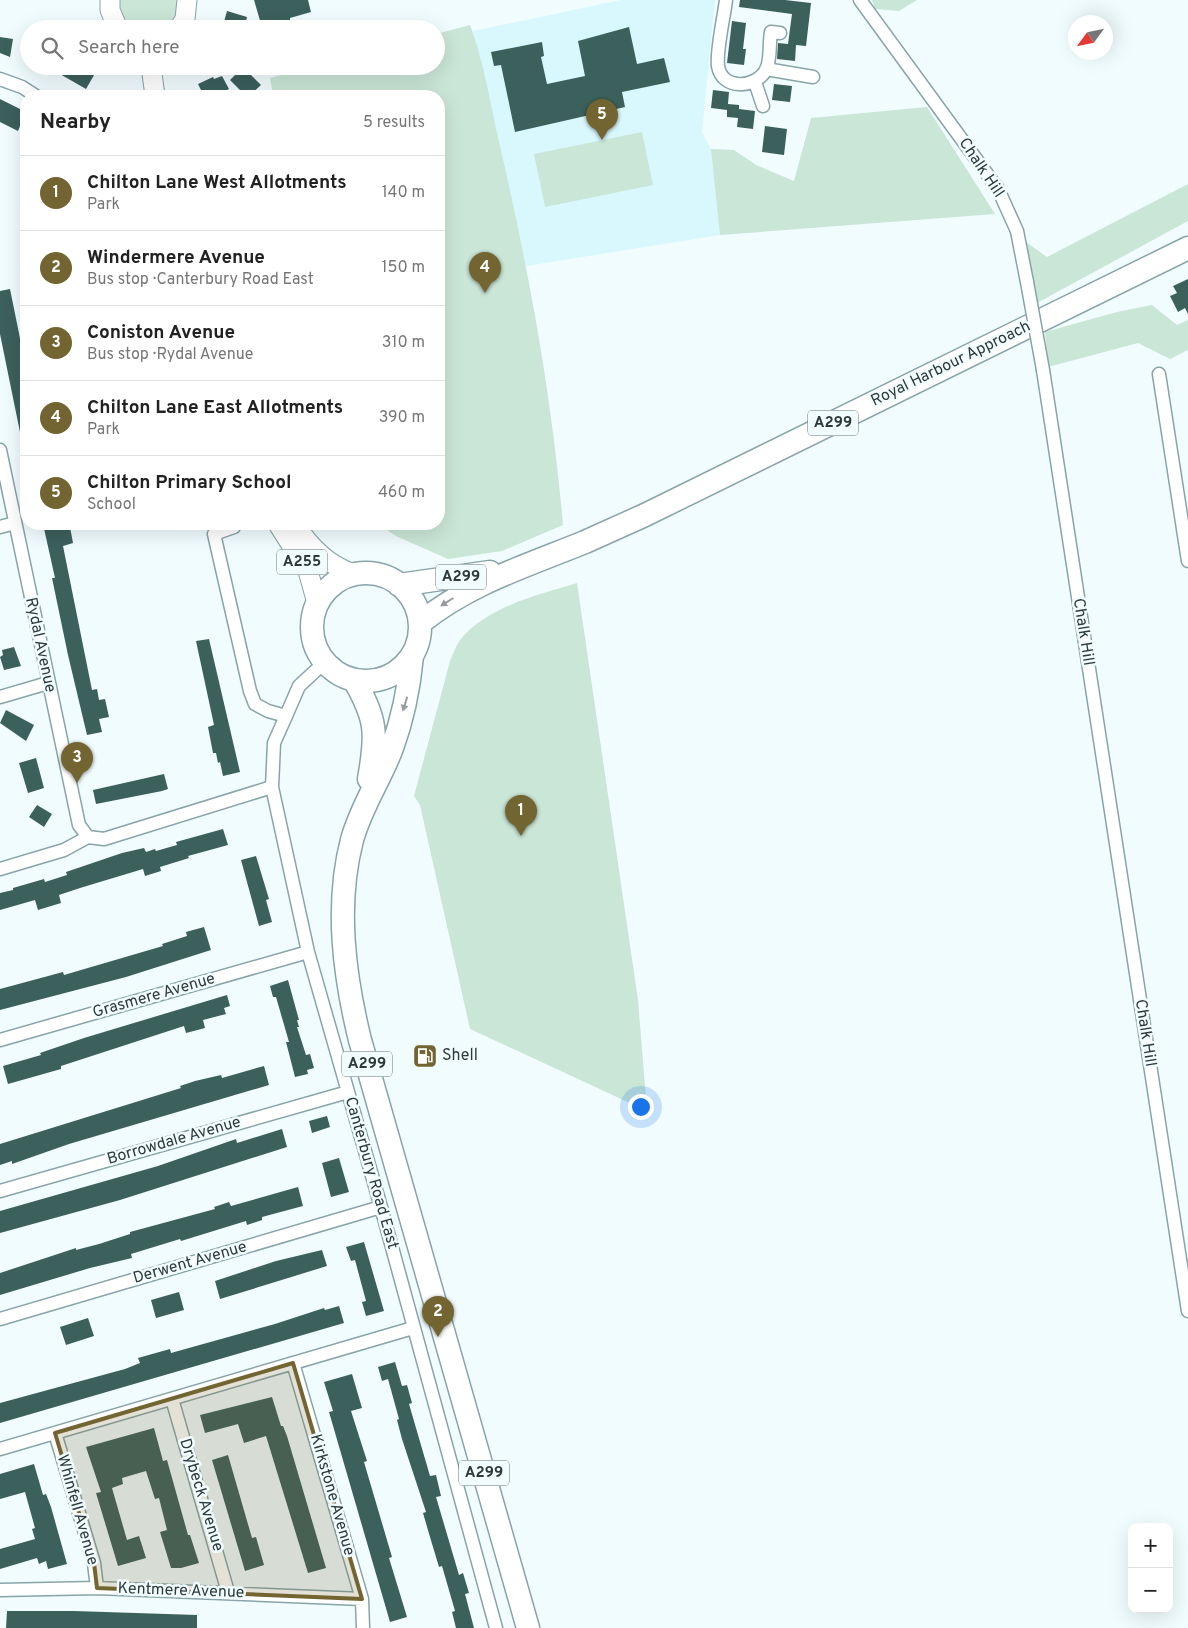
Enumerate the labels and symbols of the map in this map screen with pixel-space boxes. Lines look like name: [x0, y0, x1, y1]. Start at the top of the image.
north arrow: [1068, 15, 1113, 60]
pin: 5: [586, 99, 618, 140]
street label: Chalk Hill: [954, 134, 1008, 202]
pin: 4: [469, 252, 501, 293]
street label: Royal Harbour Approach: [868, 317, 1034, 411]
road number: A299: [808, 410, 858, 436]
road number: A255: [277, 550, 327, 574]
road number: A299: [436, 564, 486, 590]
street label: Rydal Avenue: [20, 596, 60, 694]
one-way arrow: [441, 597, 454, 606]
street label: Chalk Hill: [1068, 597, 1098, 667]
one-way arrow: [401, 696, 409, 711]
pin: 3: [61, 742, 93, 783]
pin: 1: [505, 795, 537, 836]
street label: Grasmere Avenue: [90, 969, 218, 1023]
street label: Chalk Hill: [1130, 998, 1160, 1068]
fuel station icon: Shell: [412, 1043, 438, 1069]
place label: Shell: [442, 1046, 478, 1066]
road number: A299: [342, 1052, 392, 1076]
your location: [628, 1094, 654, 1120]
street label: Canterbury Road East: [340, 1095, 402, 1251]
street label: Borrowdale Avenue: [105, 1112, 243, 1170]
street label: Derwent Avenue: [131, 1237, 249, 1289]
pin: 2: [422, 1296, 454, 1337]
street label: Kirkstone Avenue: [305, 1432, 359, 1558]
street label: Drybeck Avenue: [174, 1436, 228, 1554]
street label: Whinfell Avenue: [52, 1452, 102, 1568]
road number: A299: [459, 1460, 509, 1486]
street label: Kentmere Avenue: [117, 1579, 245, 1603]

